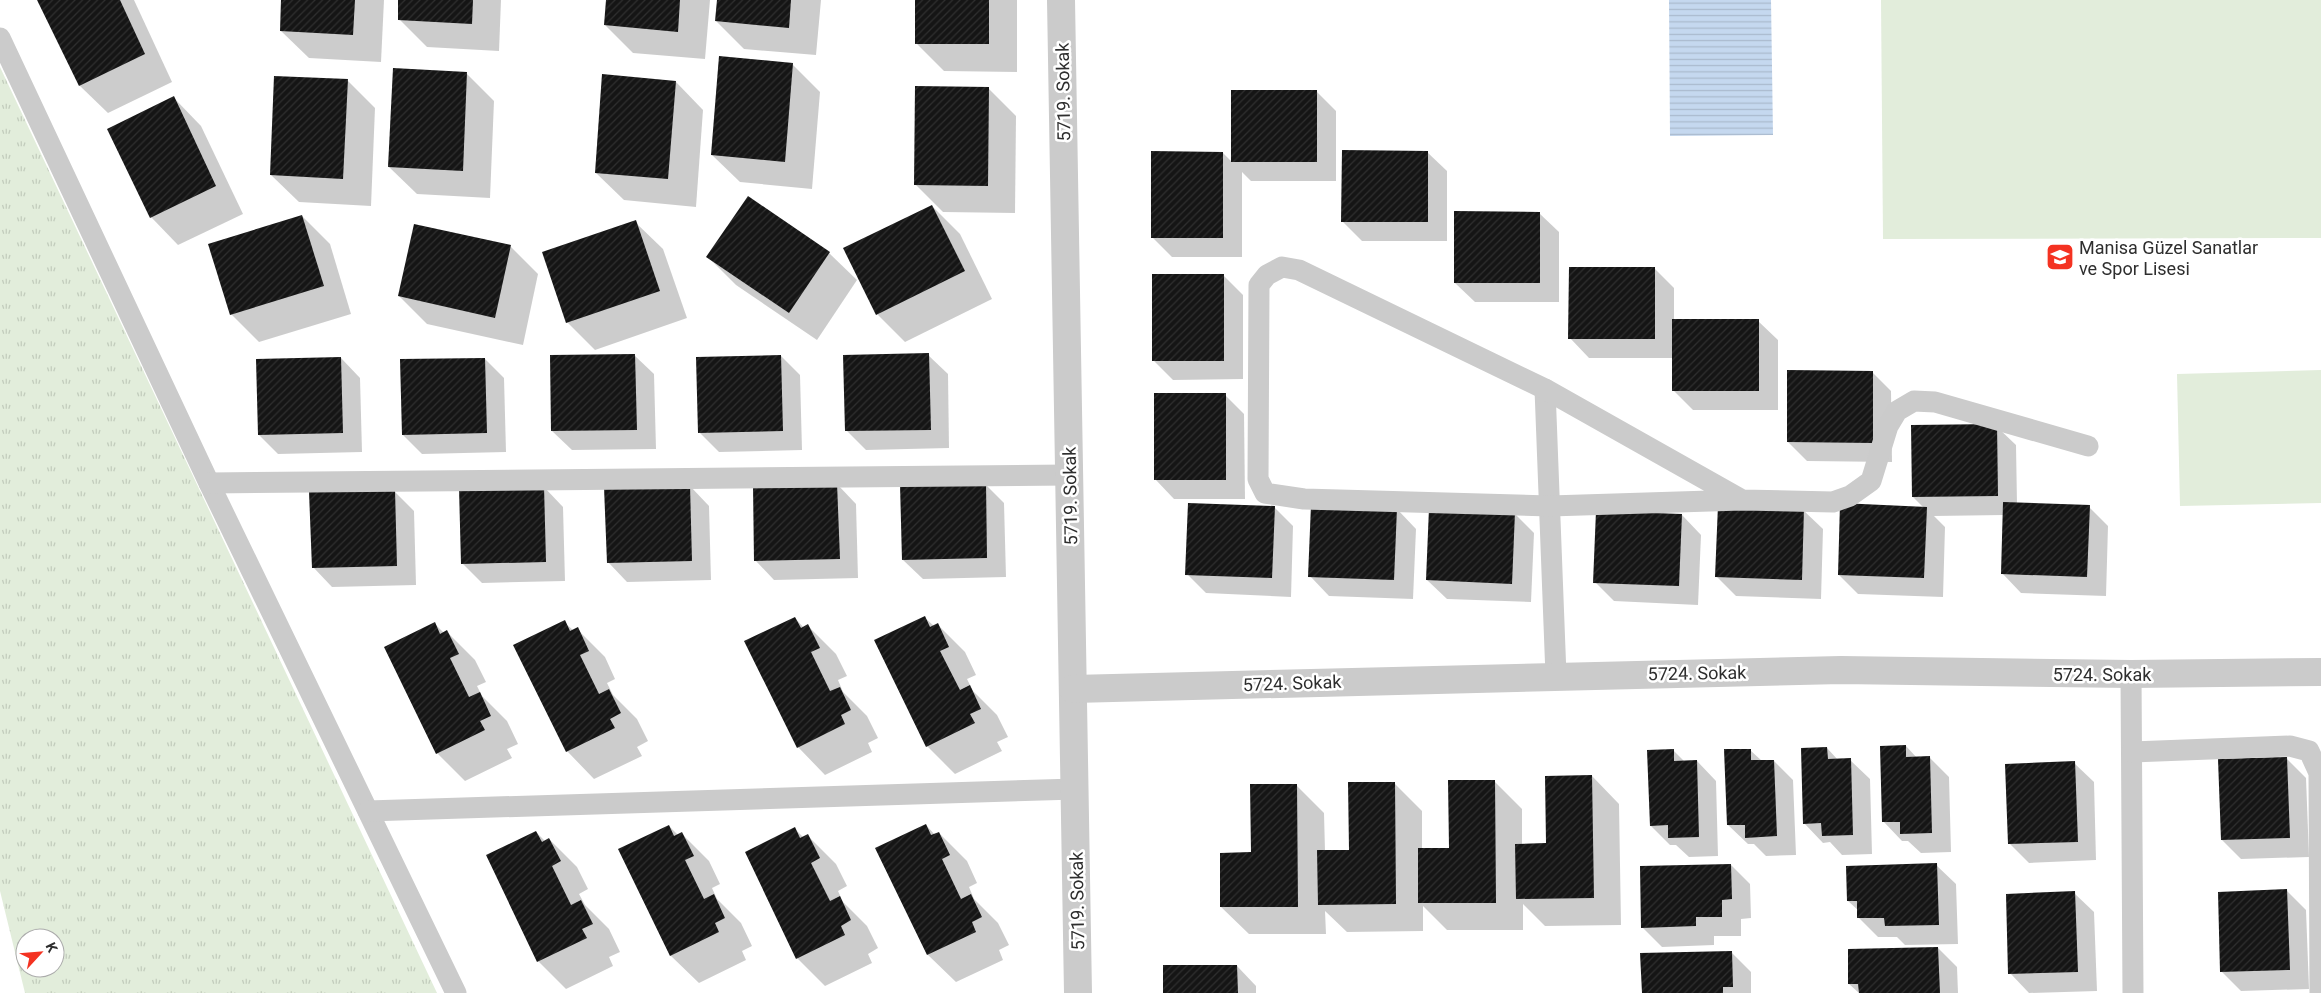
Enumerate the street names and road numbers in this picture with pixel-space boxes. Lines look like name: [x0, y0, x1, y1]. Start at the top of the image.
street label: 5719. Sokak: [1052, 42, 1074, 142]
street label: 5719. Sokak: [1059, 446, 1081, 546]
street label: 5724. Sokak: [1647, 662, 1747, 684]
street label: 5724. Sokak: [2053, 664, 2152, 685]
street label: 5724. Sokak: [1242, 671, 1343, 695]
street label: 5719. Sokak: [1066, 851, 1088, 951]

